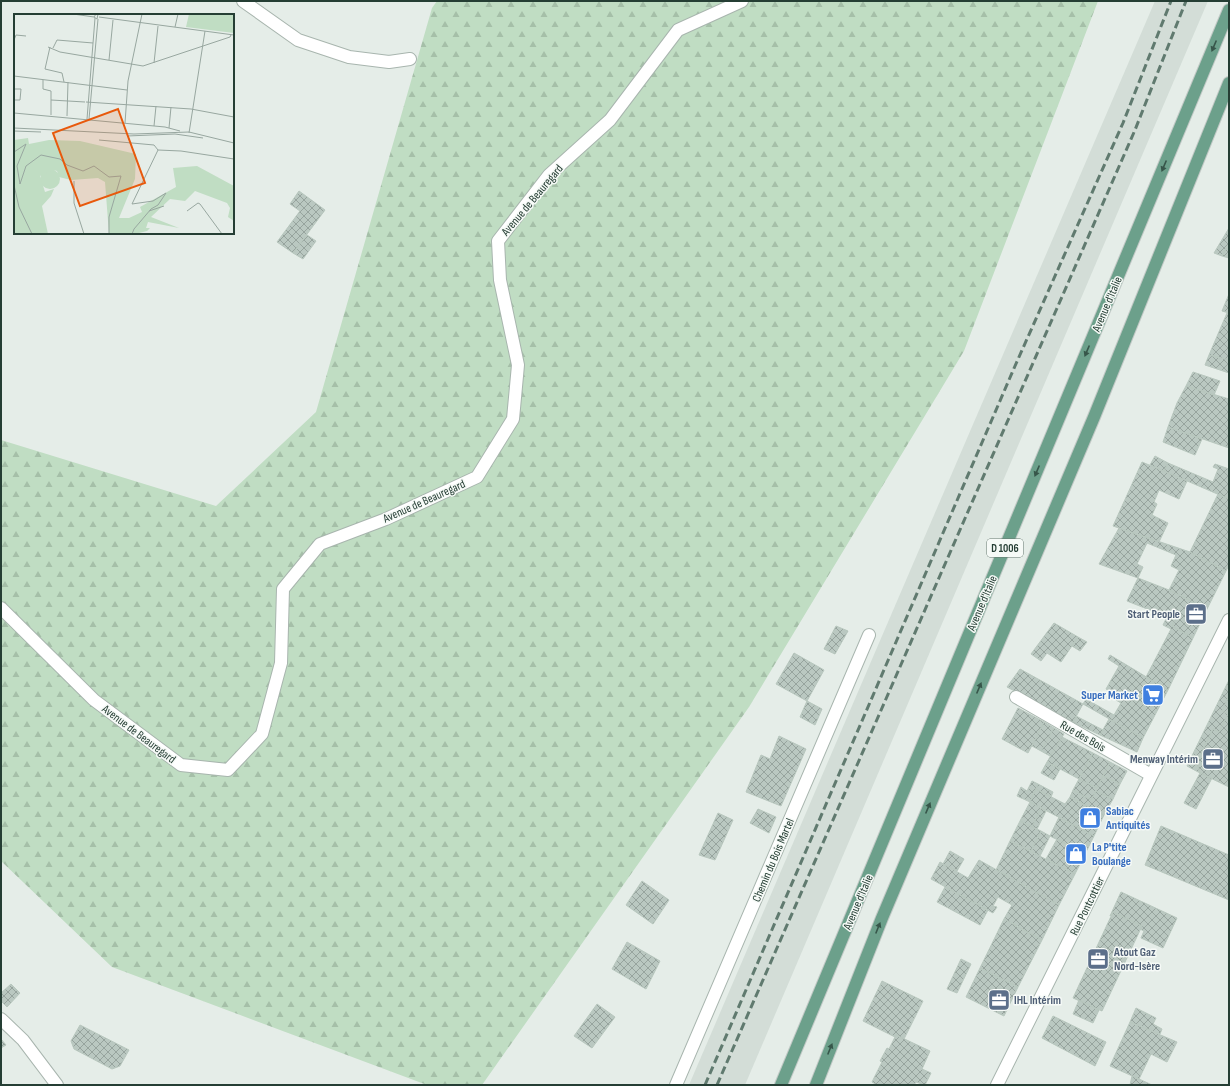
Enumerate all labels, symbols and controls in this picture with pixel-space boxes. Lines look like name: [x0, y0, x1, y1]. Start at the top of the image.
inset map: [14, 14, 234, 234]
one-way arrow: [1211, 40, 1217, 51]
one-way arrow: [1161, 160, 1167, 172]
street label: Avenue de Beauregard: [498, 162, 567, 240]
street label: Avenue d'Italie: [1089, 274, 1126, 335]
one-way arrow: [1084, 345, 1090, 357]
one-way arrow: [1034, 465, 1040, 477]
street label: Avenue de Beauregard: [380, 477, 468, 527]
road number: D 1006: [987, 539, 1023, 557]
street label: Avenue d'Italie: [964, 573, 1001, 634]
office icon: Start People: [1183, 601, 1209, 627]
place label: Start People: [1127, 607, 1180, 622]
supermarket icon: Super Market: [1140, 682, 1166, 708]
one-way arrow: [976, 683, 982, 694]
place label: Super Market: [1081, 688, 1138, 703]
street label: Avenue de Beauregard: [98, 701, 179, 767]
street label: Rue des Bois: [1057, 717, 1108, 755]
office icon: Menway Intérim: [1200, 746, 1226, 772]
place label: Menway Intérim: [1130, 752, 1198, 767]
one-way arrow: [926, 802, 932, 814]
place label: Sabiac Antiquités: [1105, 804, 1151, 833]
shop icon: Sabiac Antiquités: [1077, 805, 1103, 831]
street label: Chemin du Bois Martel: [749, 816, 798, 904]
place label: La P'tite Boulange: [1092, 840, 1131, 869]
shop icon: La P'tite Boulange: [1063, 841, 1089, 867]
street label: Avenue d'Italie: [840, 872, 877, 933]
street label: Rue Pontcottier: [1067, 874, 1108, 938]
one-way arrow: [875, 921, 881, 933]
place label: Atout Gaz Nord-Isère: [1113, 945, 1160, 974]
office icon: Atout Gaz Nord-Isère: [1085, 946, 1111, 972]
office icon: IHL Intérim: [986, 987, 1012, 1013]
place label: IHL Intérim: [1014, 993, 1061, 1008]
one-way arrow: [827, 1043, 833, 1054]

